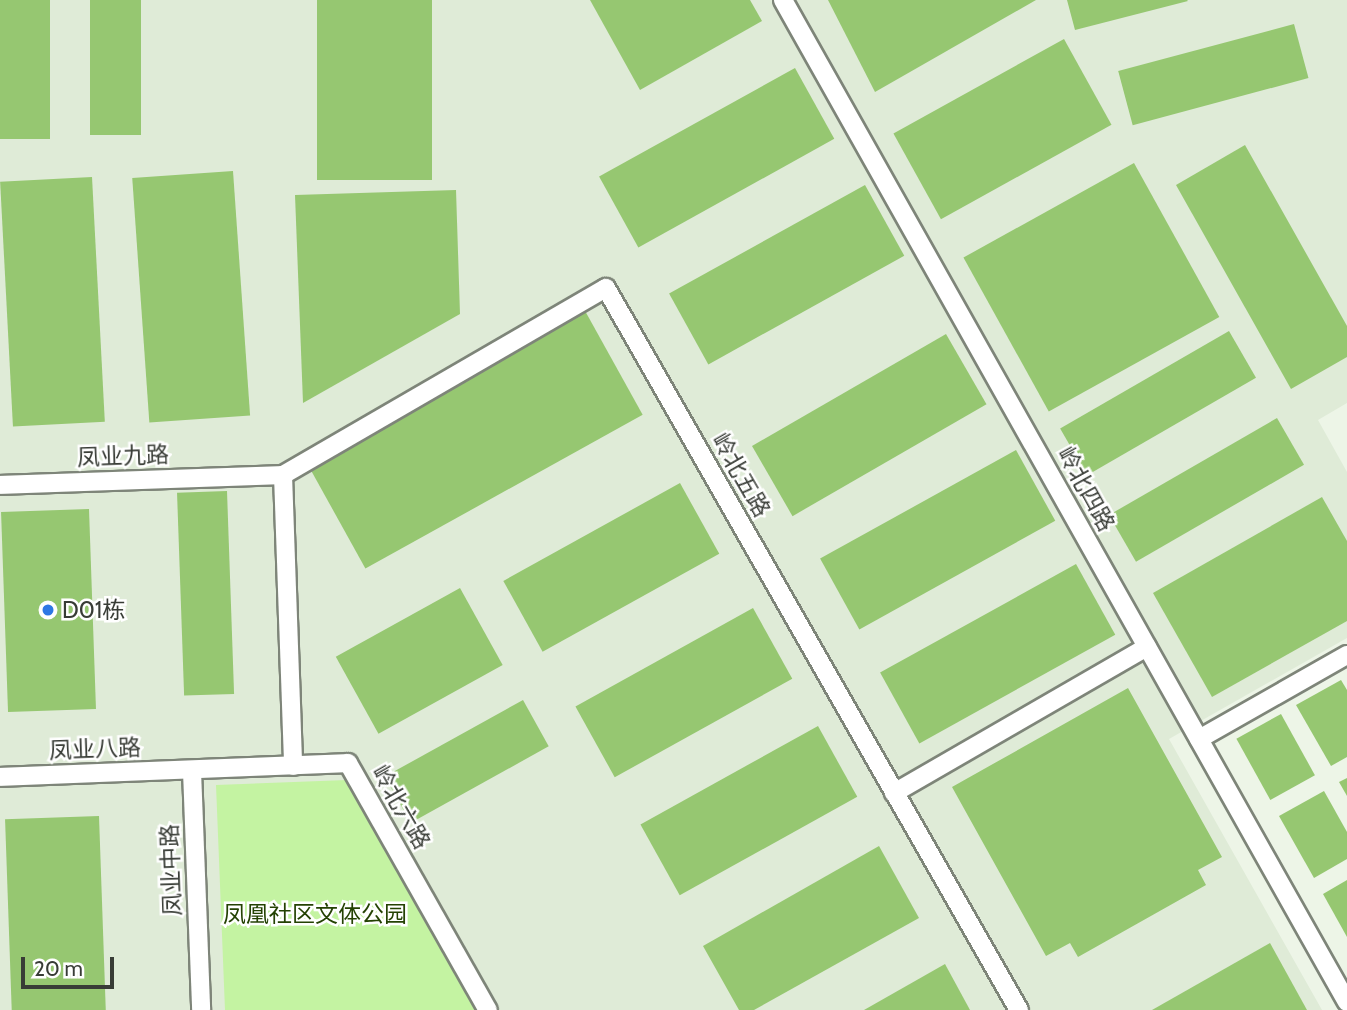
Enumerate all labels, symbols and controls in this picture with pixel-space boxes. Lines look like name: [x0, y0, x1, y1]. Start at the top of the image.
street label: 岭北五路: [706, 428, 776, 522]
street label: 凤业九路: [77, 441, 169, 471]
street label: 岭北四路: [1052, 442, 1120, 536]
place label: D01栋: [62, 596, 125, 624]
marker: D01栋: [40, 602, 56, 618]
street label: 凤业八路: [49, 734, 141, 764]
street label: 岭北六路: [366, 760, 436, 854]
street label: 凤业中路: [156, 824, 186, 916]
park label: 凤凰社区文体公园: [223, 900, 407, 928]
scale bar: [24, 944, 117, 988]
text: 20 m: [34, 956, 83, 981]

